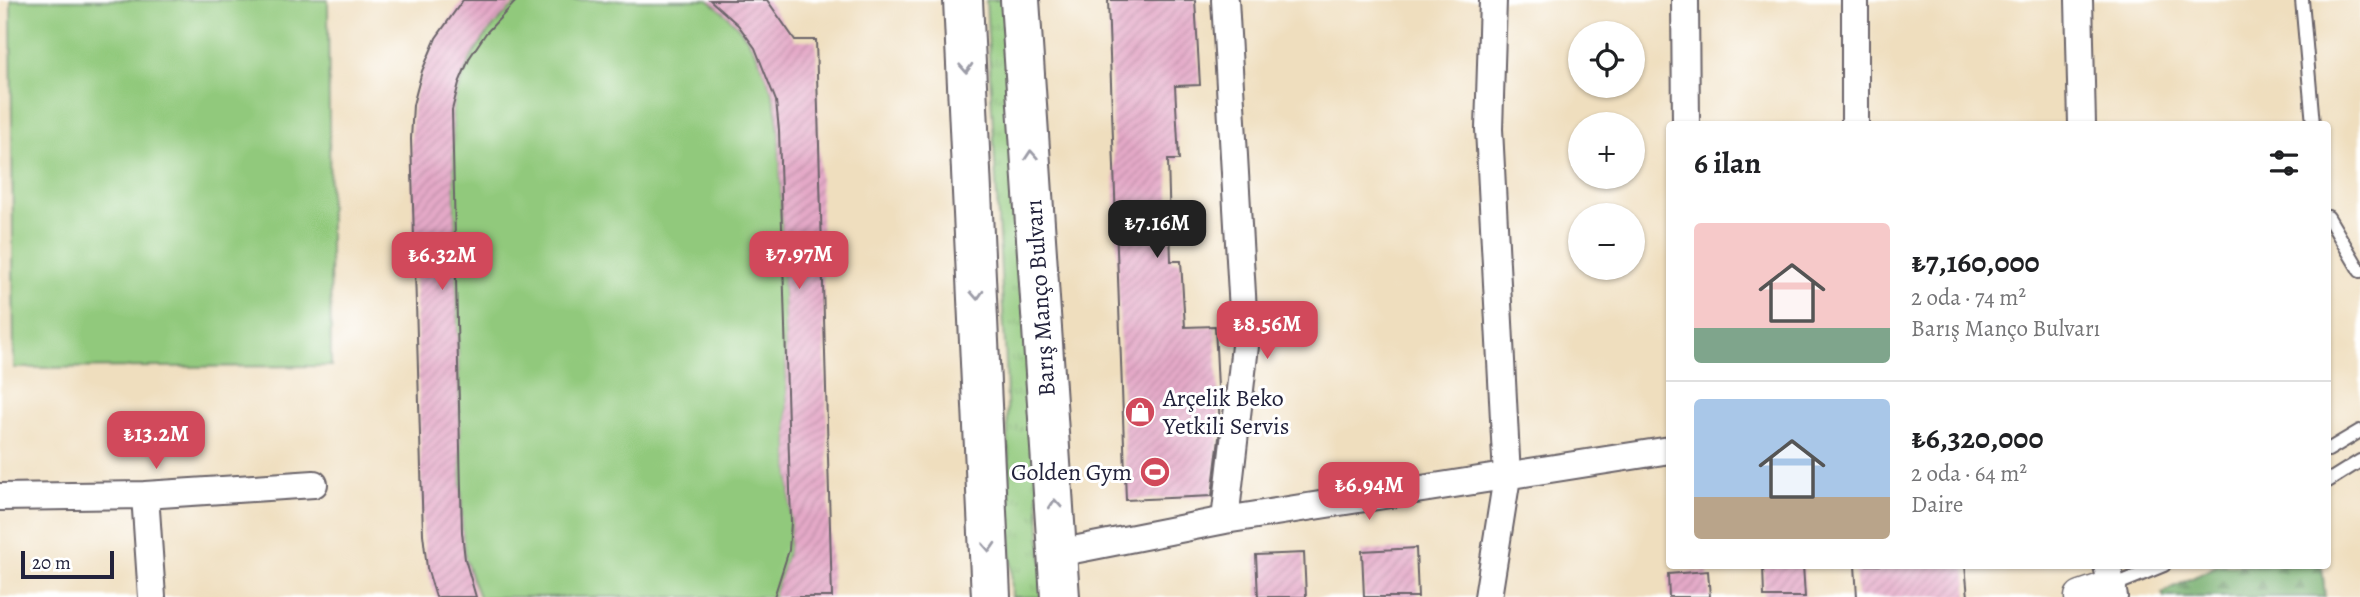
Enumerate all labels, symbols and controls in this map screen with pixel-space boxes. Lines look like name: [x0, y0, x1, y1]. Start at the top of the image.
map controls: [1568, 21, 1645, 280]
button: locate: [1568, 21, 1645, 98]
one-way arrow: [959, 63, 974, 74]
button: +: [1568, 112, 1645, 189]
text: 6 ilan: [1694, 143, 1761, 183]
icon: filters: [2265, 144, 2303, 182]
one-way arrow: [1023, 149, 1038, 160]
street label: Barış Manço Bulvarı: [1017, 198, 1063, 398]
pin: ₺7.16M: [1100, 201, 1214, 260]
button: −: [1568, 203, 1645, 280]
text: ₺7.16M: [1124, 207, 1190, 238]
pin: ₺6.32M: [385, 232, 499, 292]
pin: ₺7.97M: [742, 232, 856, 291]
text: ₺7.97M: [765, 238, 833, 269]
text: ₺6.32M: [408, 239, 476, 270]
text: ₺7,160,000: [1911, 242, 2040, 282]
icon: home: [1750, 251, 1834, 335]
text: 2 oda · 74 m²: [1911, 282, 2026, 313]
one-way arrow: [969, 290, 984, 301]
pin: ₺8.56M: [1210, 302, 1324, 361]
text: ₺8.56M: [1233, 308, 1301, 339]
text: Barış Manço Bulvarı: [1911, 313, 2100, 344]
place label: Arçelik Beko Yetkili Servis: [1162, 382, 1289, 442]
shop icon: Arçelik Beko Yetkili Servis: [1123, 395, 1157, 429]
pin: ₺13.2M: [99, 412, 213, 471]
text: ₺13.2M: [123, 418, 189, 449]
text: ₺6,320,000: [1911, 418, 2044, 458]
icon: home: [1750, 427, 1834, 511]
sports icon: Golden Gym: [1138, 455, 1172, 489]
place label: Golden Gym: [1011, 456, 1132, 488]
text: 2 oda · 64 m²: [1911, 458, 2027, 489]
pin: ₺6.94M: [1312, 462, 1426, 522]
text: ₺6.94M: [1334, 469, 1404, 500]
text: Daire: [1911, 489, 1963, 520]
one-way arrow: [1048, 499, 1063, 510]
one-way arrow: [981, 542, 996, 553]
scale bar: [21, 548, 114, 580]
text: 20 m: [32, 550, 71, 576]

